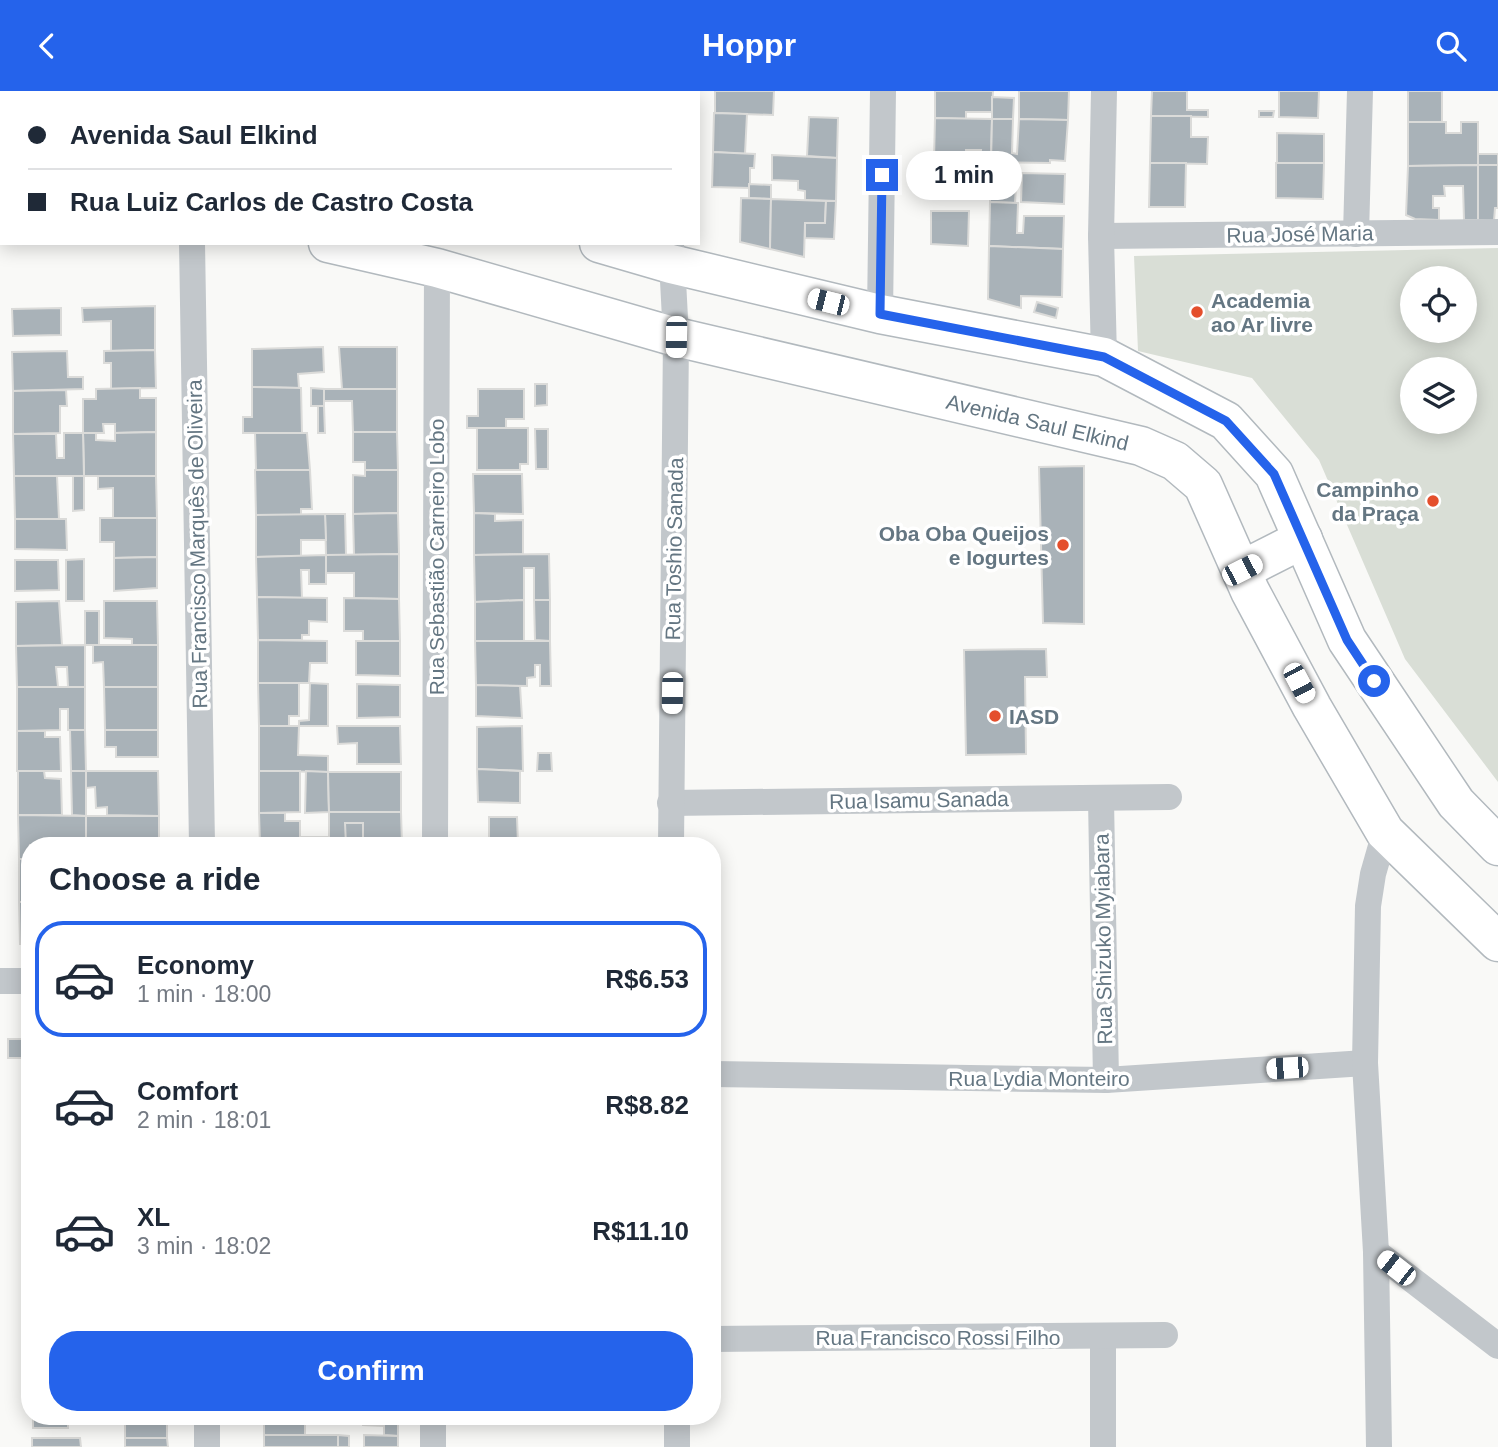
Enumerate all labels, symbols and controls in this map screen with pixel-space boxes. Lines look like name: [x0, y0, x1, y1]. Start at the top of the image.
icon: back: [28, 27, 66, 65]
text: Hoppr: [702, 27, 796, 63]
icon: search: [1432, 27, 1470, 65]
text: Avenida Saul Elkind: [70, 120, 318, 150]
callout: 1 min: [906, 151, 1022, 199]
route end: [866, 159, 898, 191]
text: 1 min: [934, 162, 994, 188]
text: Rua Luiz Carlos de Castro Costa: [70, 187, 473, 217]
street label: Rua José Maria: [1226, 221, 1374, 247]
map controls: [1400, 266, 1477, 434]
button: locate: [1400, 266, 1477, 343]
car: [806, 287, 851, 317]
place label: Academia ao Ar livre: [1211, 289, 1313, 336]
marker: Academia ao Ar livre: [1189, 304, 1205, 320]
car: [666, 316, 687, 358]
button: layers: [1400, 357, 1477, 434]
street label: Rua Francisco Marquês de Oliveira: [183, 379, 211, 709]
street label: Avenida Saul Elkind: [944, 389, 1131, 454]
street label: Rua Sebastião Carneiro Lobo: [425, 419, 448, 695]
street label: Rua Toshio Sanada: [661, 457, 687, 641]
place label: Campinho da Praça: [1316, 478, 1419, 525]
marker: Campinho da Praça: [1425, 493, 1441, 509]
place label: Oba Oba Queijos e Iogurtes: [879, 522, 1049, 569]
marker: Oba Oba Queijos e Iogurtes: [1055, 537, 1071, 553]
car: [1219, 551, 1266, 589]
car: [1280, 660, 1319, 706]
route start: [1358, 665, 1390, 697]
car: [662, 672, 683, 714]
place label: IASD: [1009, 705, 1059, 728]
marker: IASD: [987, 708, 1003, 724]
street label: Rua Isamu Sanada: [829, 787, 1009, 813]
street label: Rua Shizuko Myiabara: [1090, 833, 1116, 1045]
text: Choose a ride: [49, 861, 261, 897]
icon: car: [53, 948, 116, 1011]
text: Economy: [137, 950, 254, 980]
text: R$6.53: [605, 964, 689, 994]
text: 1 min · 18:00: [137, 981, 271, 1007]
car: [1266, 1056, 1309, 1080]
street label: Rua Lydia Monteiro: [948, 1067, 1130, 1090]
icon: car: [53, 1074, 116, 1137]
text: Comfort: [137, 1076, 238, 1106]
text: R$8.82: [605, 1090, 689, 1120]
text: 2 min · 18:01: [137, 1107, 271, 1133]
icon: car: [53, 1200, 116, 1263]
text: XL: [137, 1202, 170, 1232]
text: R$11.10: [592, 1216, 689, 1246]
text: 3 min · 18:02: [137, 1233, 271, 1259]
car: [1373, 1247, 1420, 1289]
street label: Rua Francisco Rossi Filho: [815, 1326, 1061, 1349]
button: Confirm: [49, 1331, 693, 1411]

